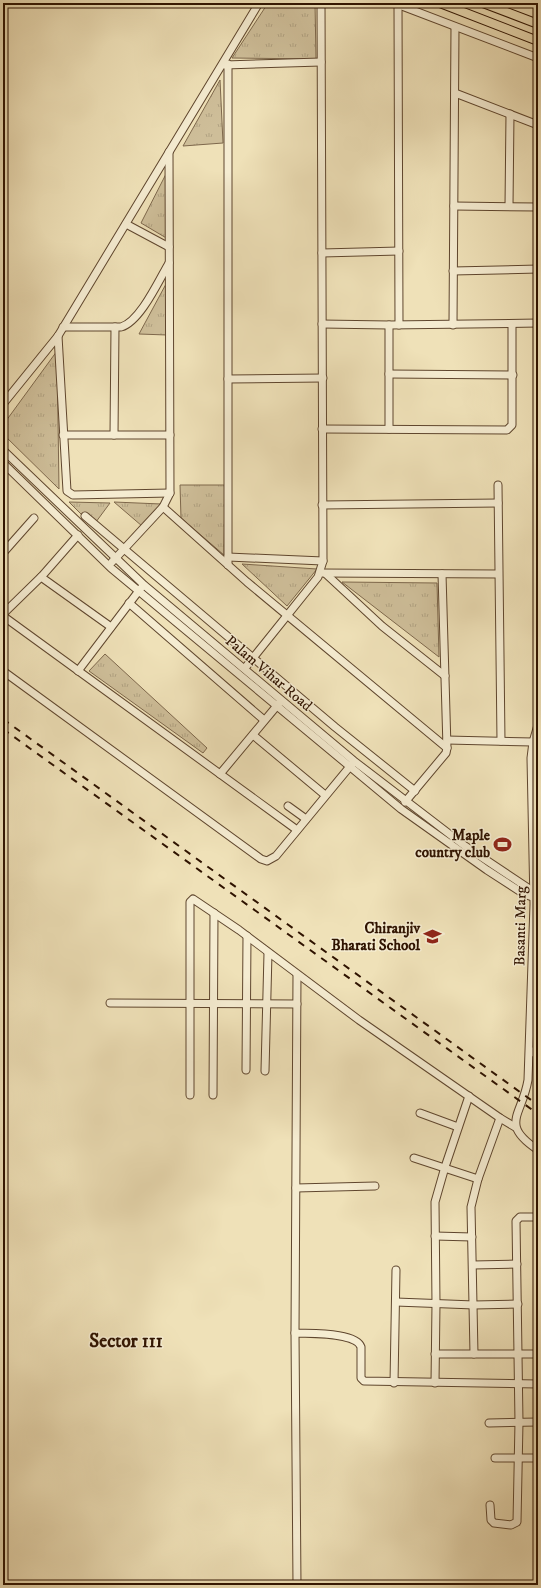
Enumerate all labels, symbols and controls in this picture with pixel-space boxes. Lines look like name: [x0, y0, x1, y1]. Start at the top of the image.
street label: Palam Vihar Road: [221, 631, 316, 716]
place label: Maple country club: [415, 826, 491, 862]
sports icon: Maple country club: [493, 834, 513, 854]
street label: Basanti Marg: [510, 885, 531, 966]
place label: Chiranjiv Bharati School: [331, 919, 420, 955]
school or university icon: Chiranjiv Bharati School: [423, 927, 443, 947]
district label: Sector 111: [89, 1330, 163, 1353]

